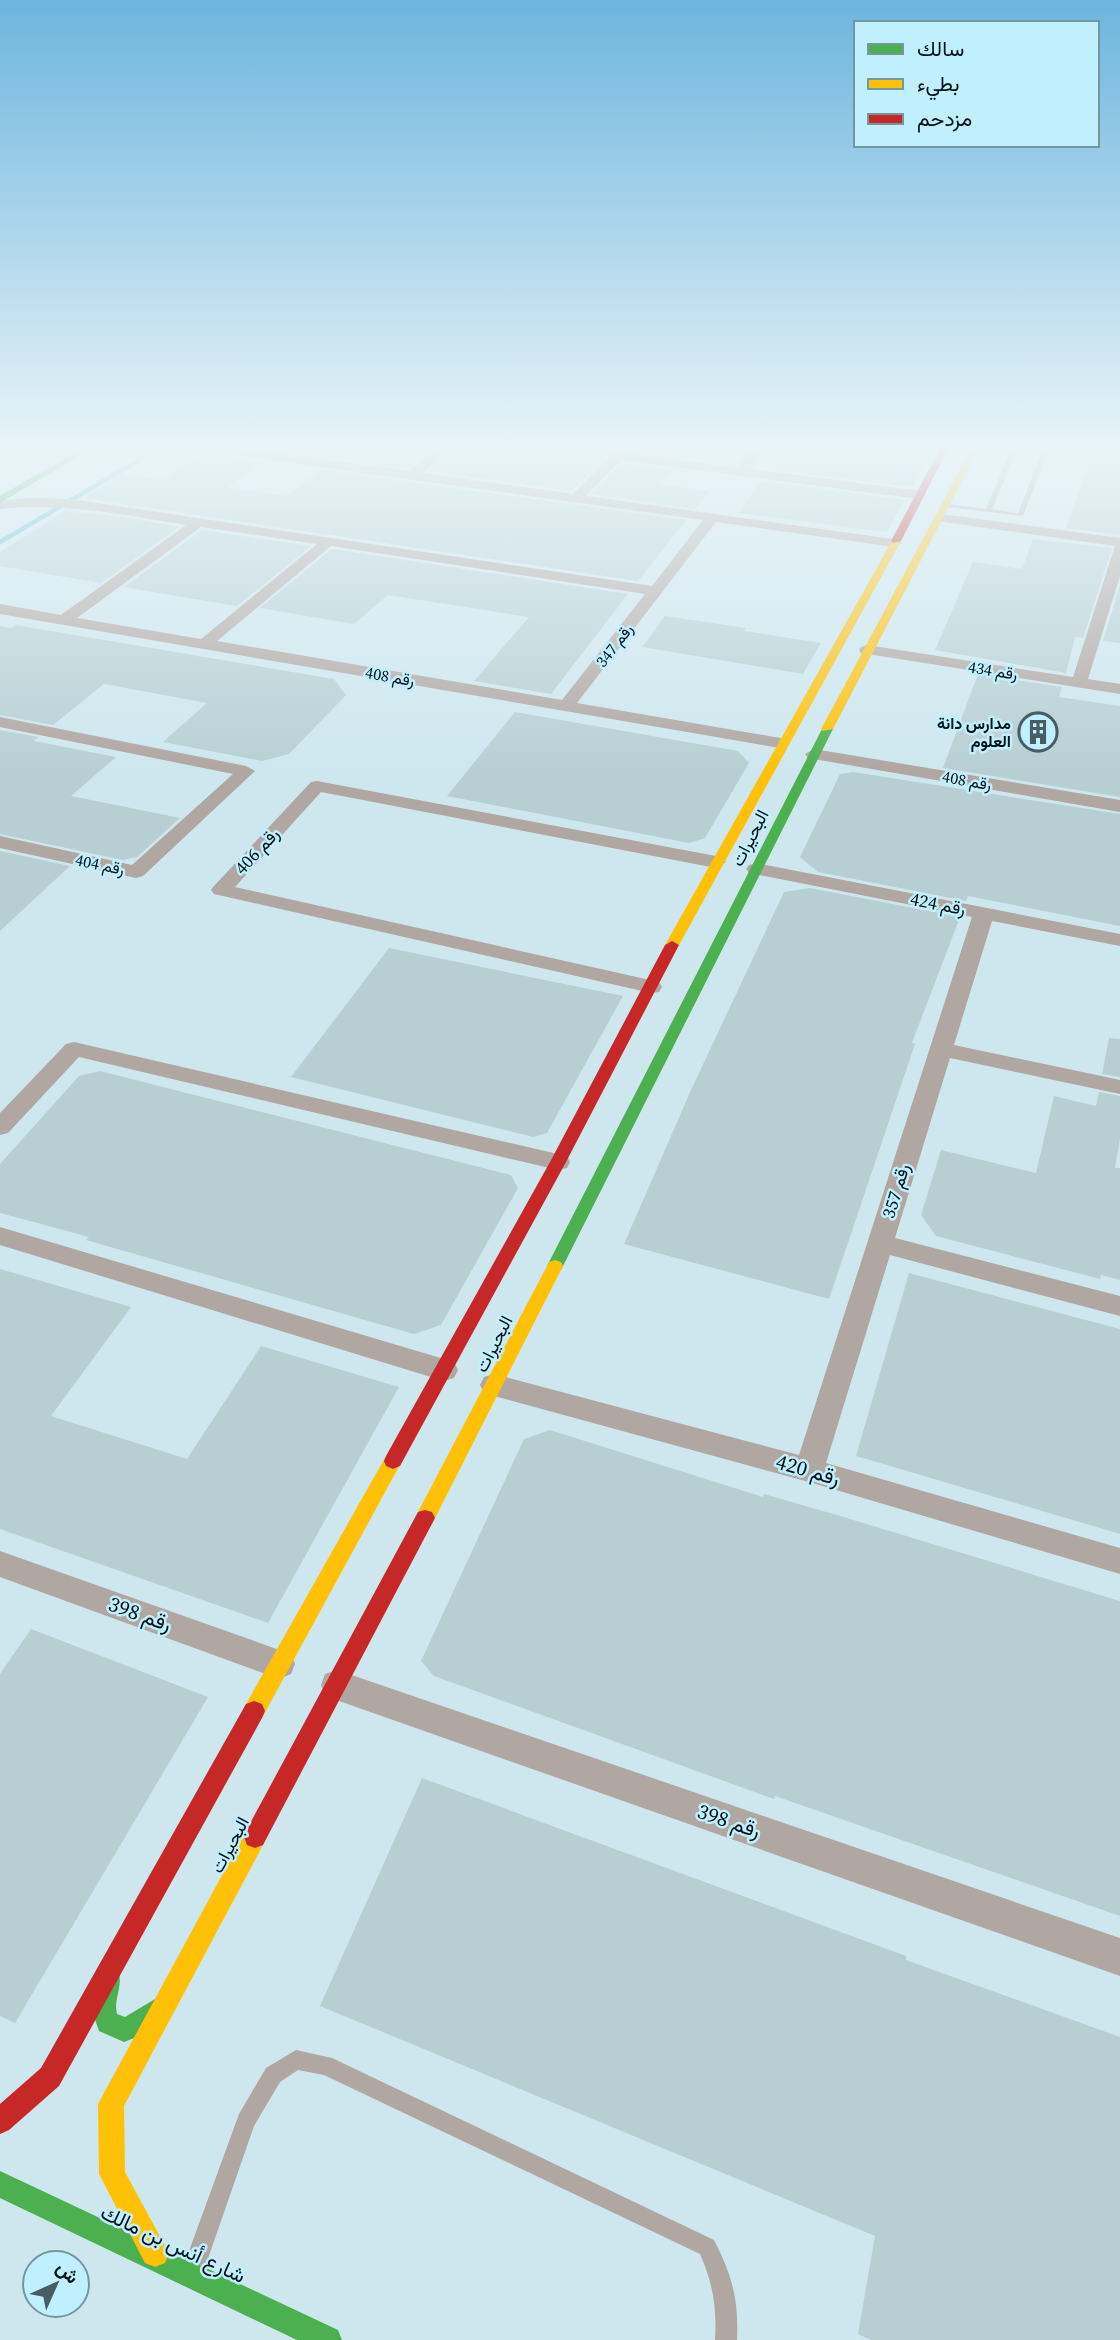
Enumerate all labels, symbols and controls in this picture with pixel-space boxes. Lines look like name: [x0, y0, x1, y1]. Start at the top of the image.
legend: [854, 21, 1099, 147]
text: سالك: [917, 34, 964, 63]
text: بطيء: [917, 69, 960, 101]
text: مزدحم: [917, 104, 972, 133]
street label: رقم 347: [590, 619, 638, 671]
street label: رقم 434: [967, 655, 1019, 685]
street label: رقم 408: [364, 661, 416, 691]
building icon: مدارس دانة العلوم: [1017, 711, 1059, 753]
place label: مدارس دانة العلوم: [937, 712, 1011, 752]
street label: رقم 408: [941, 765, 993, 795]
street label: البحيرات: [725, 805, 774, 870]
street label: رقم 406: [228, 822, 285, 880]
street label: رقم 404: [73, 848, 127, 880]
street label: رقم 424: [908, 886, 968, 921]
street label: رقم 357: [875, 1161, 916, 1221]
street label: البحيرات: [469, 1311, 518, 1376]
street label: رقم 420: [773, 1447, 843, 1492]
street label: رقم 398: [105, 1589, 176, 1638]
street label: رقم 398: [694, 1796, 765, 1845]
street label: البحيرات: [204, 1812, 255, 1877]
street label: شارع أنس بن مالك: [96, 2197, 250, 2290]
north arrow: [21, 2249, 91, 2319]
text: ش: [51, 2255, 85, 2289]

